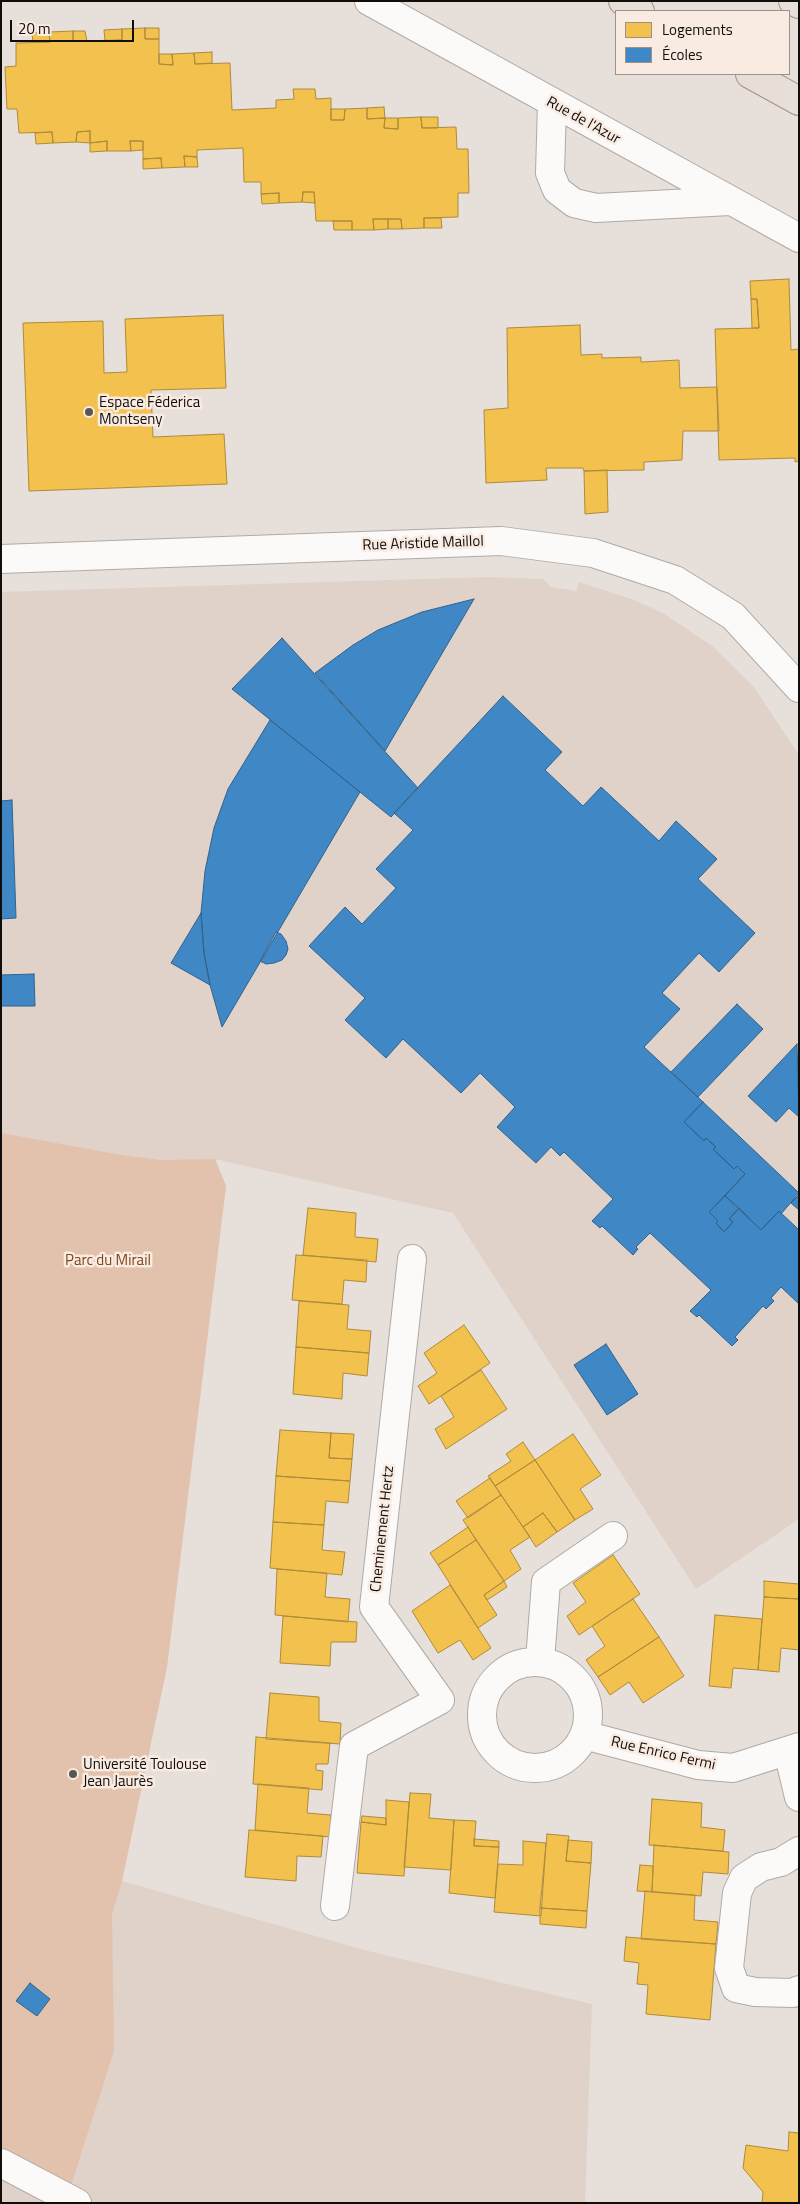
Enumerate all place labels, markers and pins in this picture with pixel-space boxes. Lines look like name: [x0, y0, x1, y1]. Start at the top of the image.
place label: Espace Féderica Montseny: [99, 394, 200, 429]
marker: Espace Féderica Montseny: [83, 406, 95, 418]
place label: Université Toulouse Jean Jaurès: [83, 1756, 207, 1791]
marker: Université Toulouse Jean Jaurès: [67, 1768, 79, 1780]

